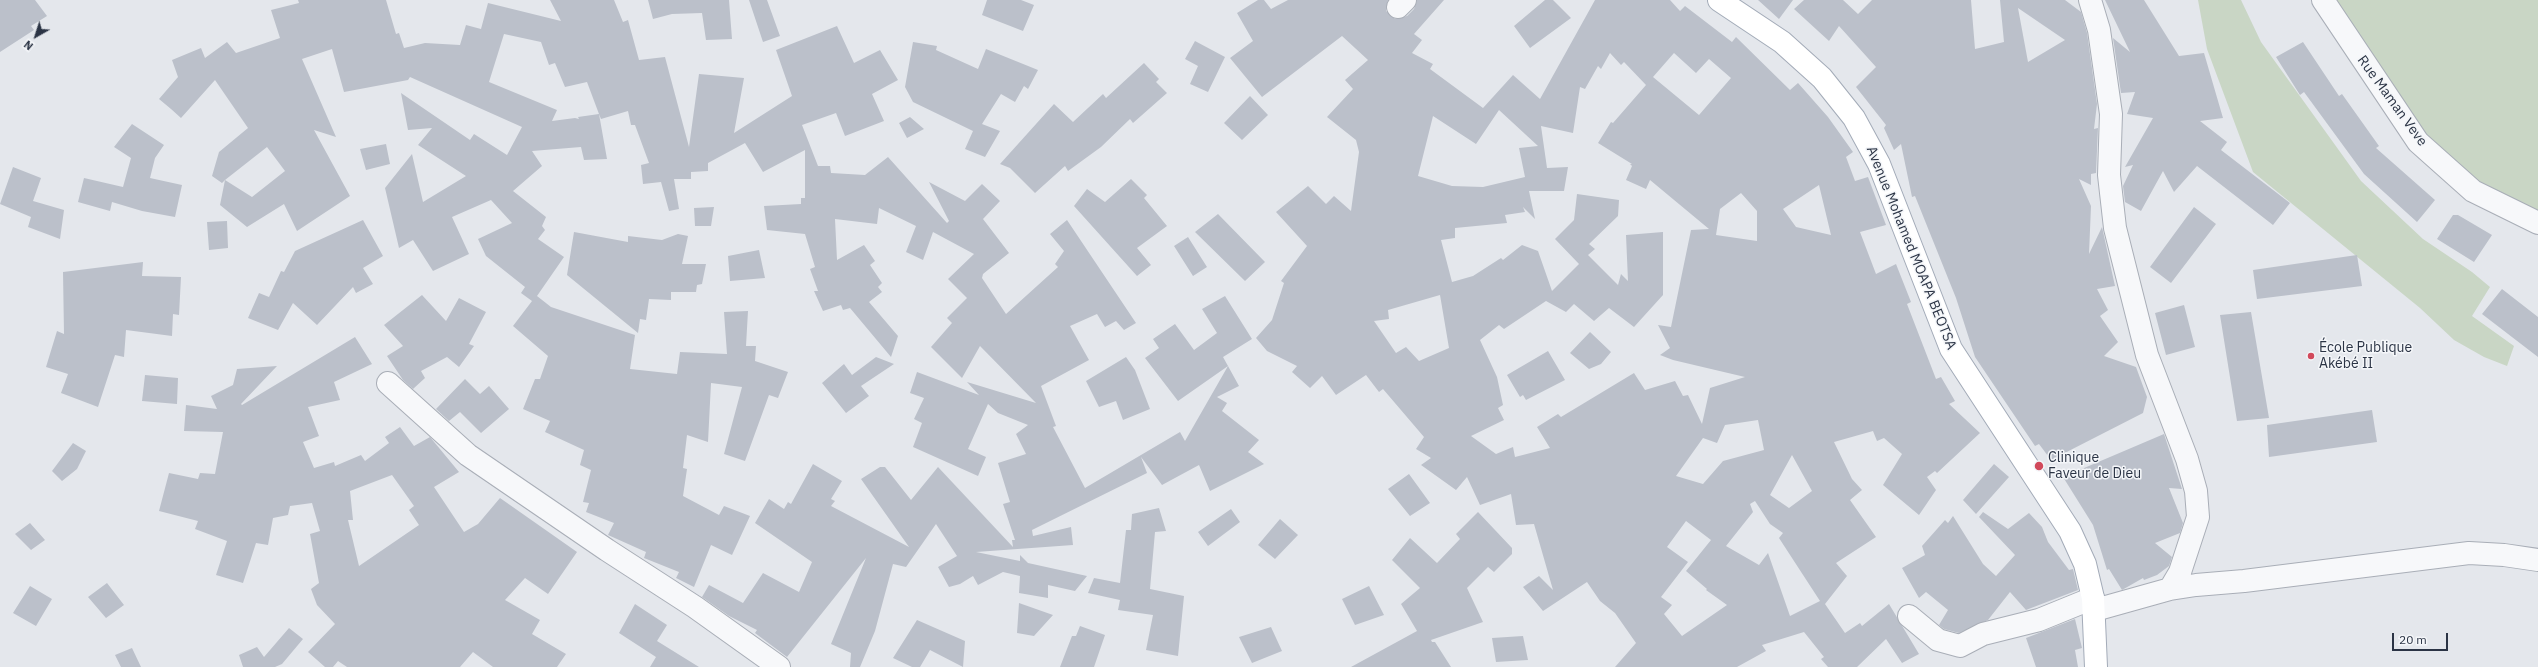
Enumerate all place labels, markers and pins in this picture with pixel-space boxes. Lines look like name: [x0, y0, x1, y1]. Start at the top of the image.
place label: École Publique Akébé II: [2319, 340, 2412, 372]
marker: École Publique Akébé II: [2306, 351, 2316, 361]
place label: Clinique Faveur de Dieu: [2048, 450, 2141, 482]
marker: Clinique Faveur de Dieu: [2033, 460, 2045, 472]

